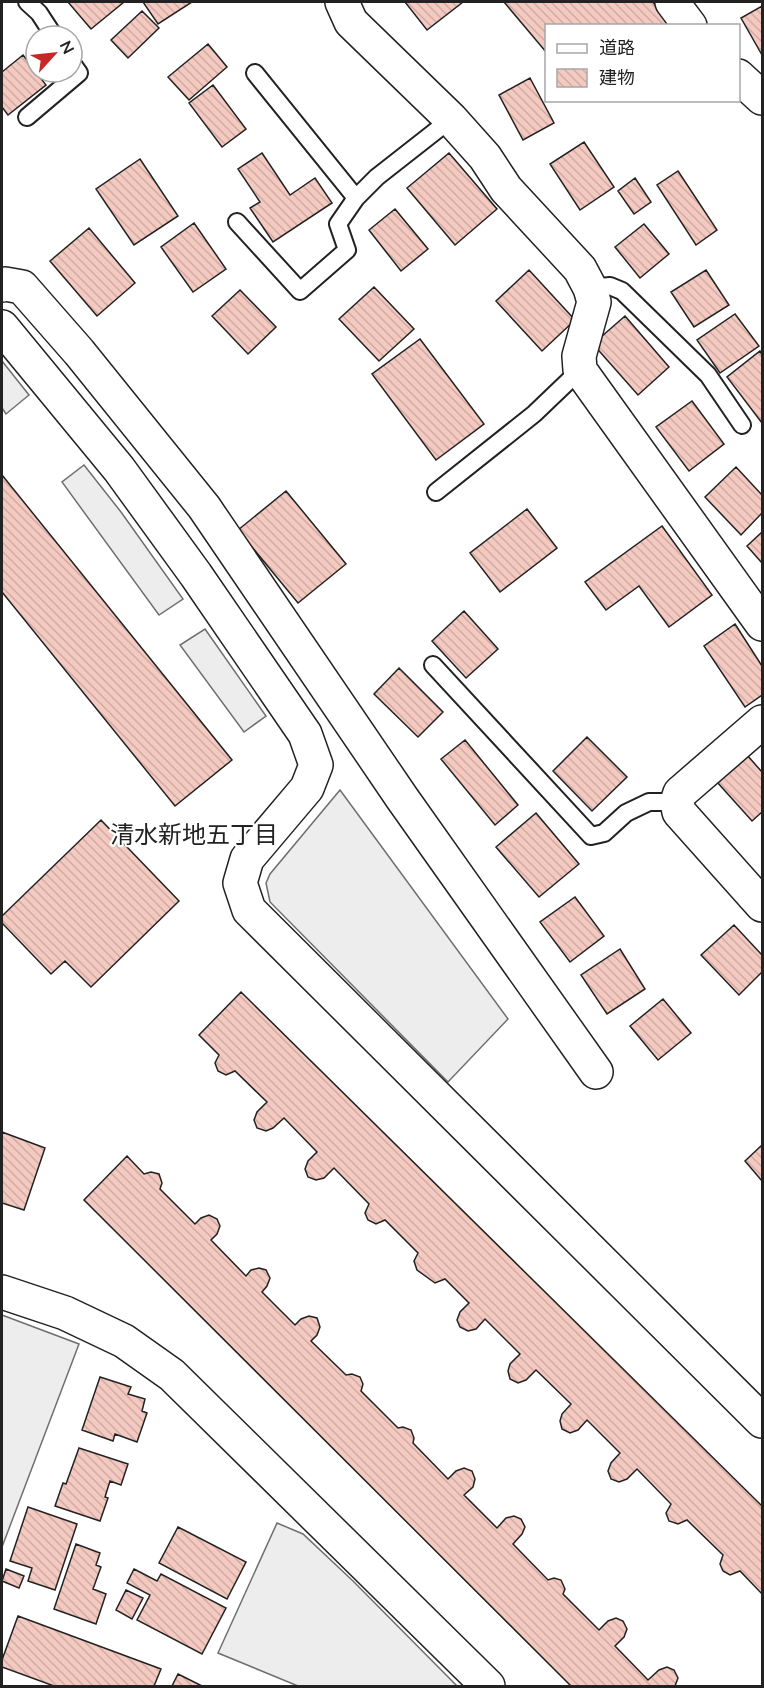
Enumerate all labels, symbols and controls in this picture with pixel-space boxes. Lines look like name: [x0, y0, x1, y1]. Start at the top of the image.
north arrow: [24, 24, 84, 84]
legend: [545, 24, 740, 102]
text: 道路: [599, 36, 635, 59]
text: N: [56, 37, 79, 57]
text: 建物: [599, 66, 635, 89]
district label: 清水新地五丁目: [110, 819, 278, 849]

